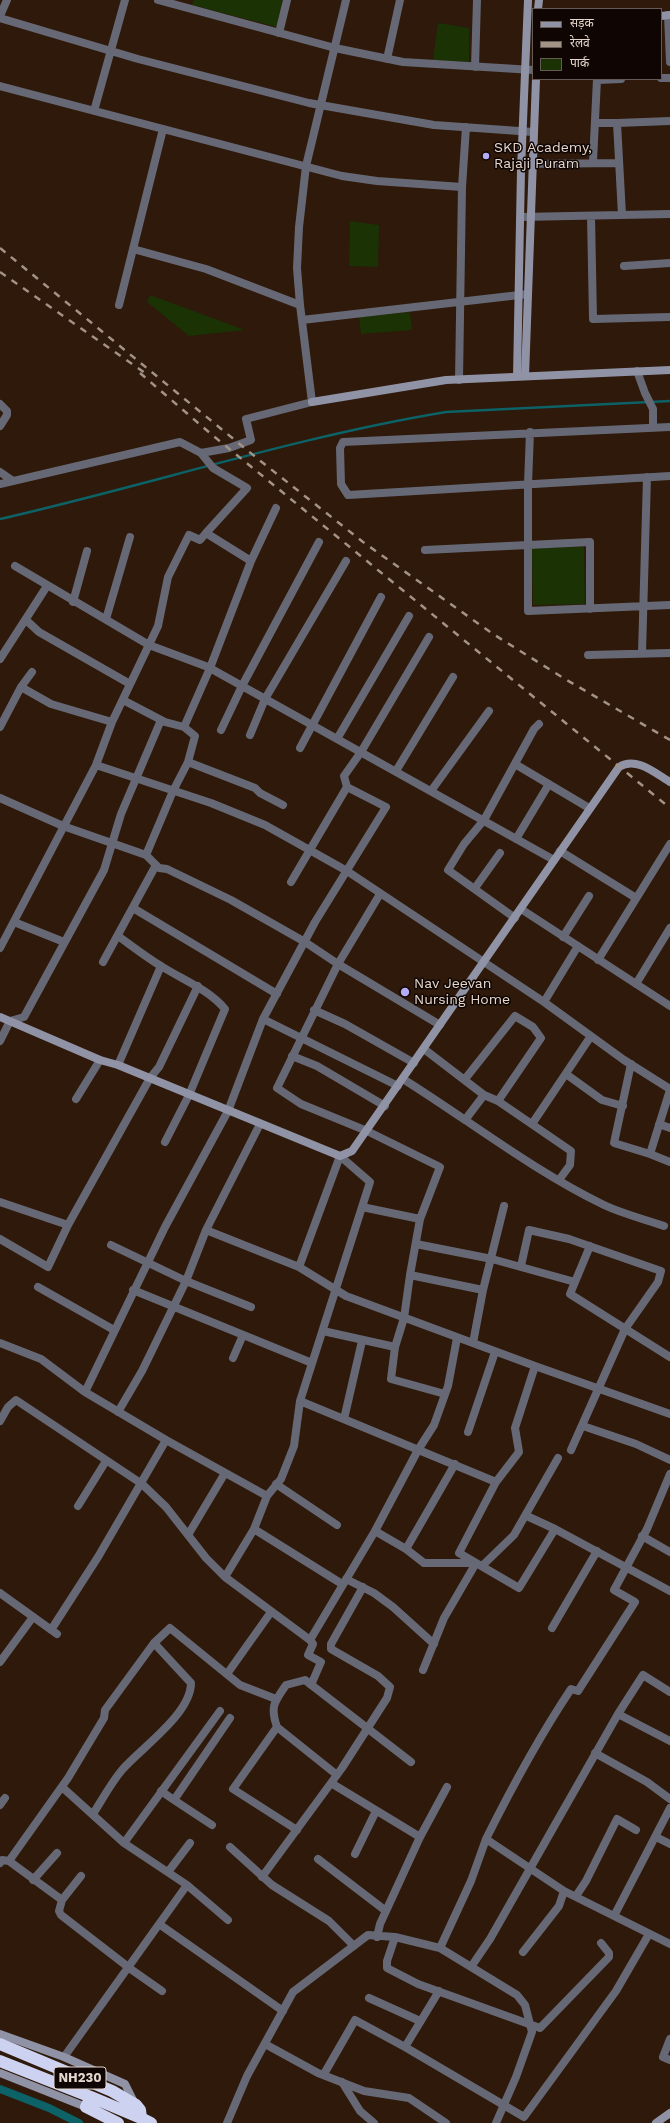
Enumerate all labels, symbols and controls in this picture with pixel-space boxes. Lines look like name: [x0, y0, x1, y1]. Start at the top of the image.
legend: [532, 8, 662, 80]
text: सड़क: [570, 16, 594, 30]
text: रेलवे: [570, 36, 590, 50]
text: पार्क: [570, 56, 589, 70]
place label: SKD Academy, Rajaji Puram: [494, 140, 592, 172]
marker: SKD Academy, Rajaji Puram: [481, 151, 491, 161]
place label: Nav Jeevan Nursing Home: [414, 976, 510, 1008]
marker: Nav Jeevan Nursing Home: [399, 986, 411, 998]
road number: NH230: [54, 2067, 106, 2089]

